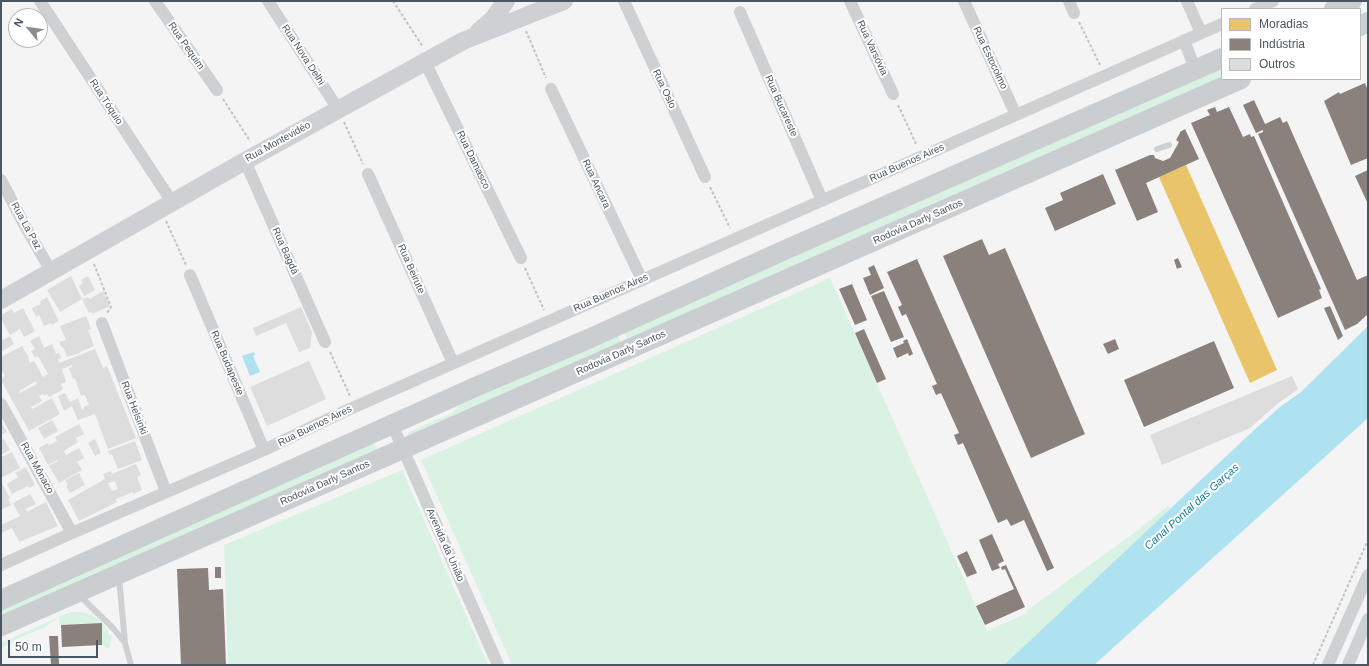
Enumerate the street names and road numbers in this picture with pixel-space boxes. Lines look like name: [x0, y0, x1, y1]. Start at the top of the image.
street label: Rua Varsóvia: [854, 19, 890, 77]
street label: Rua Pequim: [165, 20, 207, 72]
street label: Rua Nova Delhi: [279, 22, 327, 88]
street label: Rua Estocolmo: [970, 25, 1010, 91]
street label: Rua Oslo: [650, 68, 678, 110]
street label: Rua Bucareste: [762, 73, 800, 139]
street label: Rua Tóquio: [87, 77, 125, 127]
street label: Rua Montevidéo: [243, 119, 313, 165]
street label: Rua Damasco: [454, 129, 492, 191]
street label: Rua Buenos Aires: [868, 141, 946, 185]
street label: Rua Ancara: [579, 158, 613, 210]
street label: Rodovia Darly Santos: [871, 197, 965, 247]
street label: Rua La Paz: [8, 200, 44, 252]
street label: Rua Bagdá: [269, 226, 301, 276]
street label: Rua Beirute: [395, 242, 427, 296]
street label: Rua Buenos Aires: [572, 271, 650, 315]
street label: Rodovia Darly Santos: [574, 328, 668, 378]
street label: Rua Budapeste: [208, 329, 246, 397]
street label: Rua Helsinki: [118, 380, 150, 436]
street label: Rua Buenos Aires: [276, 403, 354, 449]
street label: Rua Mônaco: [18, 440, 56, 496]
street label: Rodovia Darly Santos: [278, 458, 372, 508]
street label: Avenida da União: [424, 507, 466, 583]

